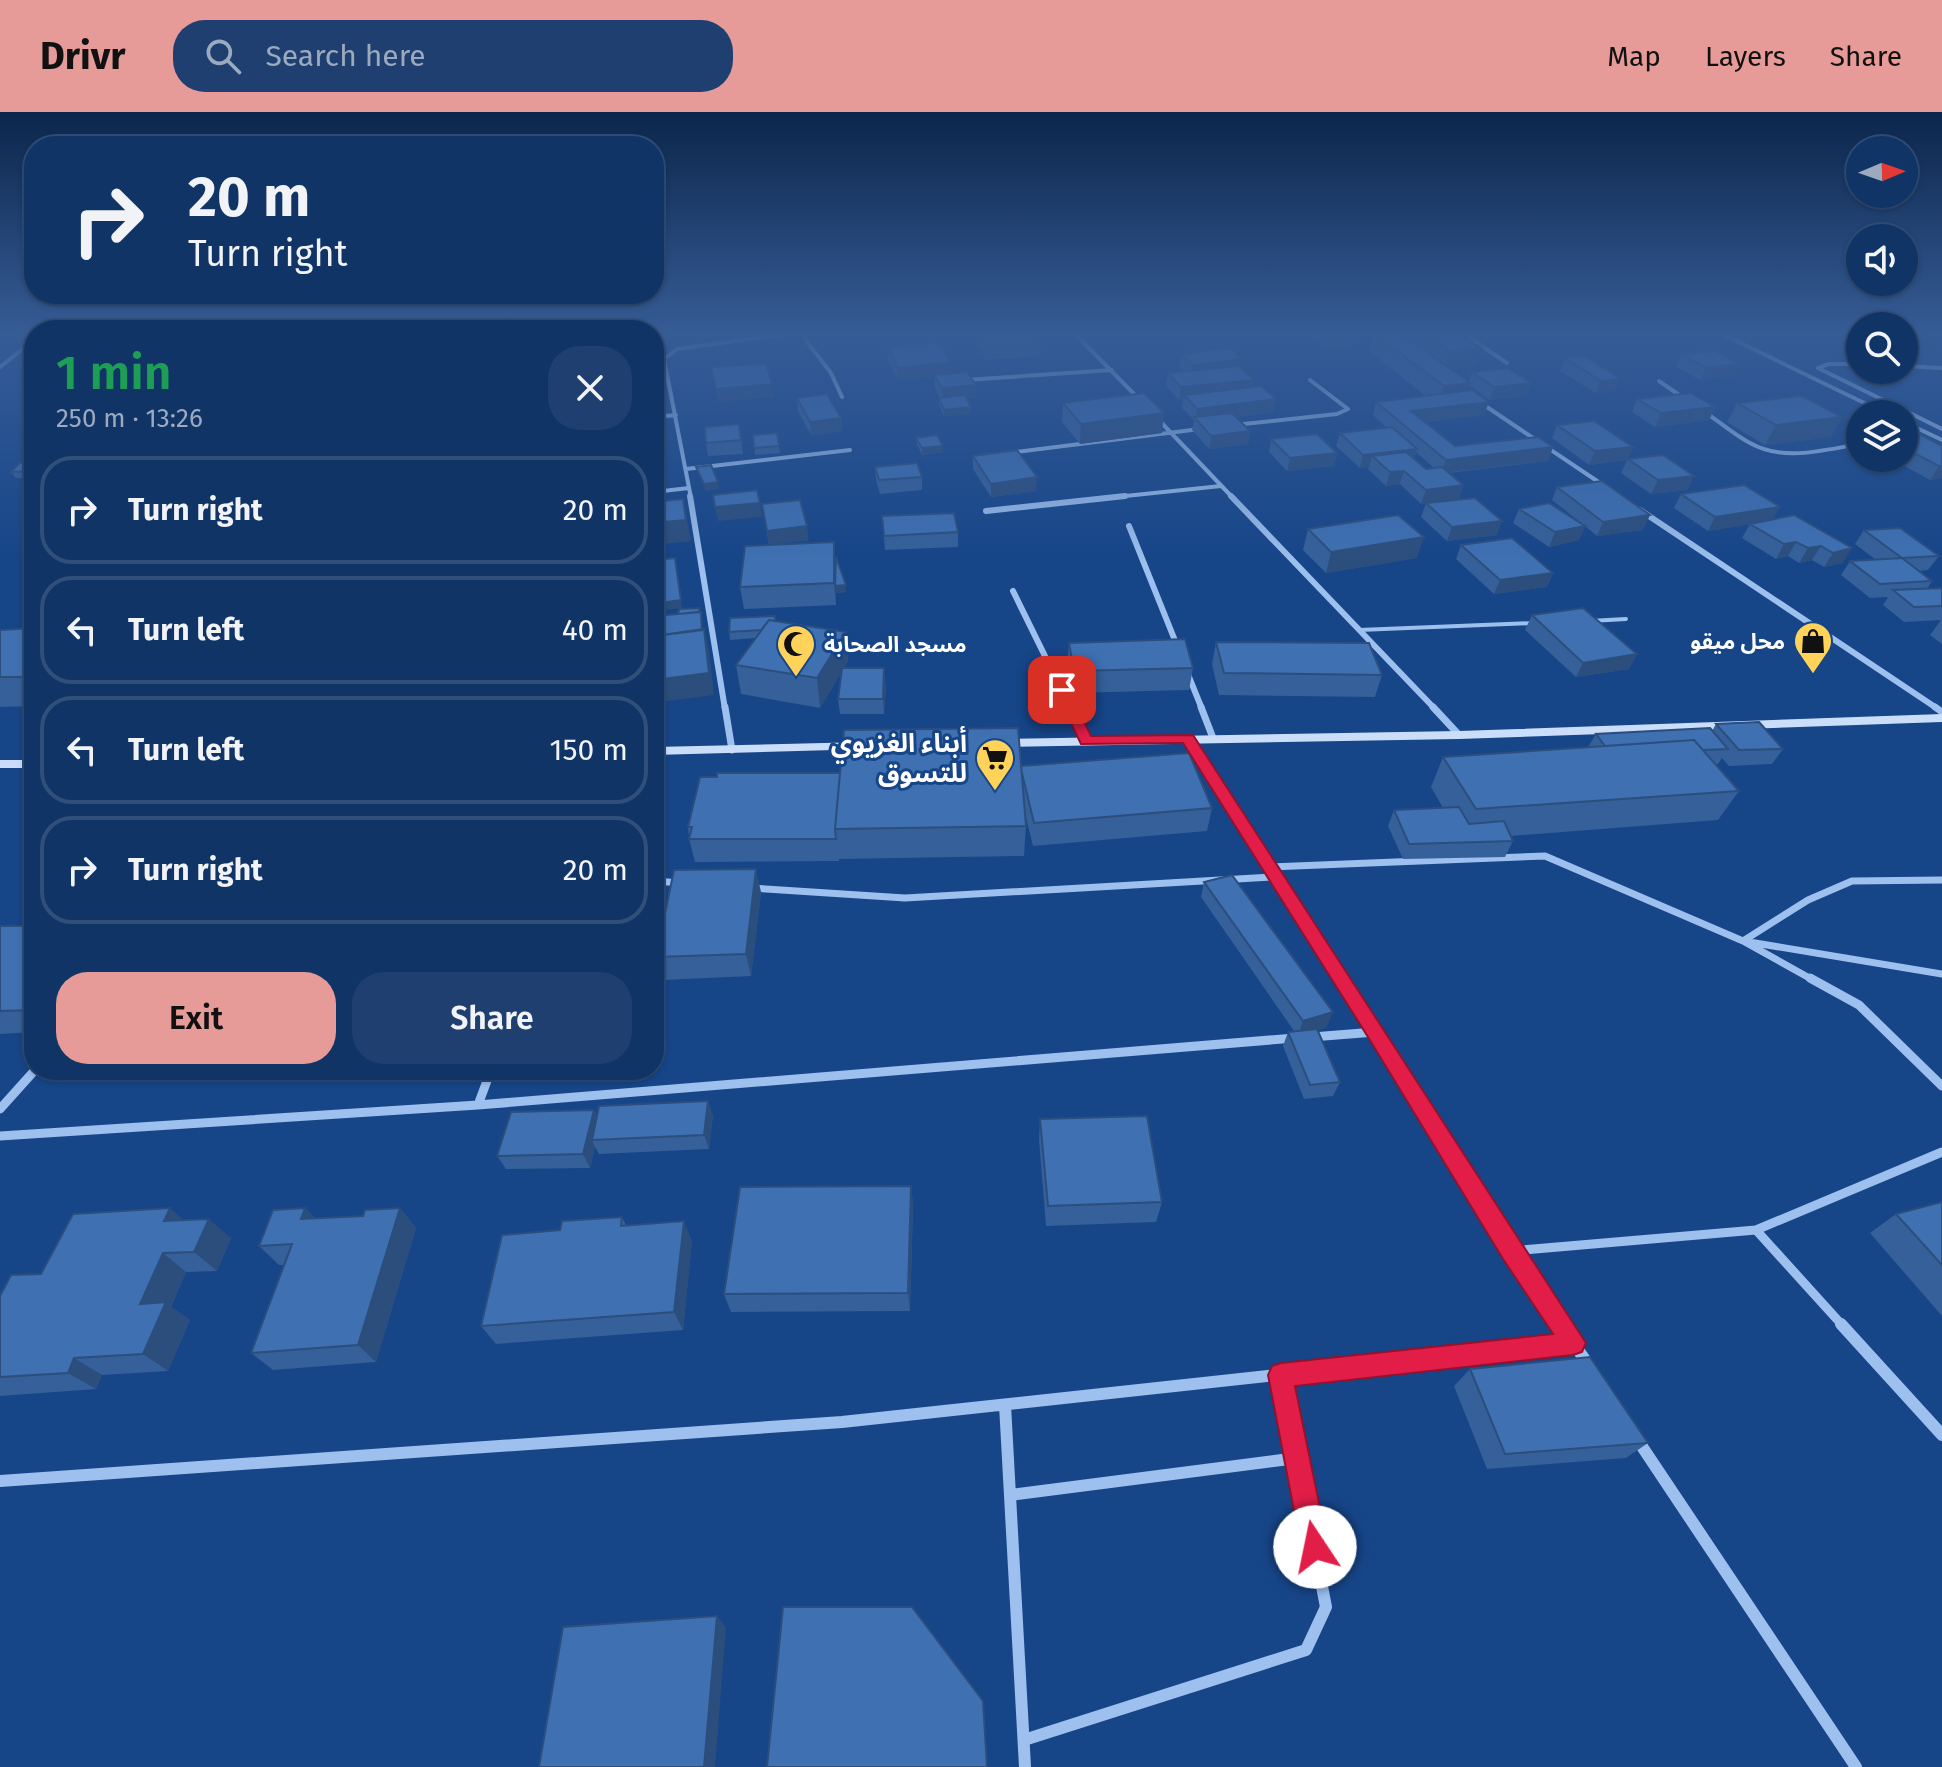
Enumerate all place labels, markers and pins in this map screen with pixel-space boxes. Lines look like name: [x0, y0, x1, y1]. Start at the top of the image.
shop icon: محل ميقو: [1792, 620, 1834, 675]
mosque icon: مسجد الصحابة: [775, 623, 817, 678]
place label: محل ميقو: [1690, 628, 1785, 655]
place label: مسجد الصحابة: [824, 631, 967, 658]
pin: [1028, 656, 1096, 724]
place label: أبناء الغزيوي للتسوق: [831, 726, 967, 789]
supermarket icon: أبناء الغزيوي للتسوق: [974, 737, 1016, 792]

